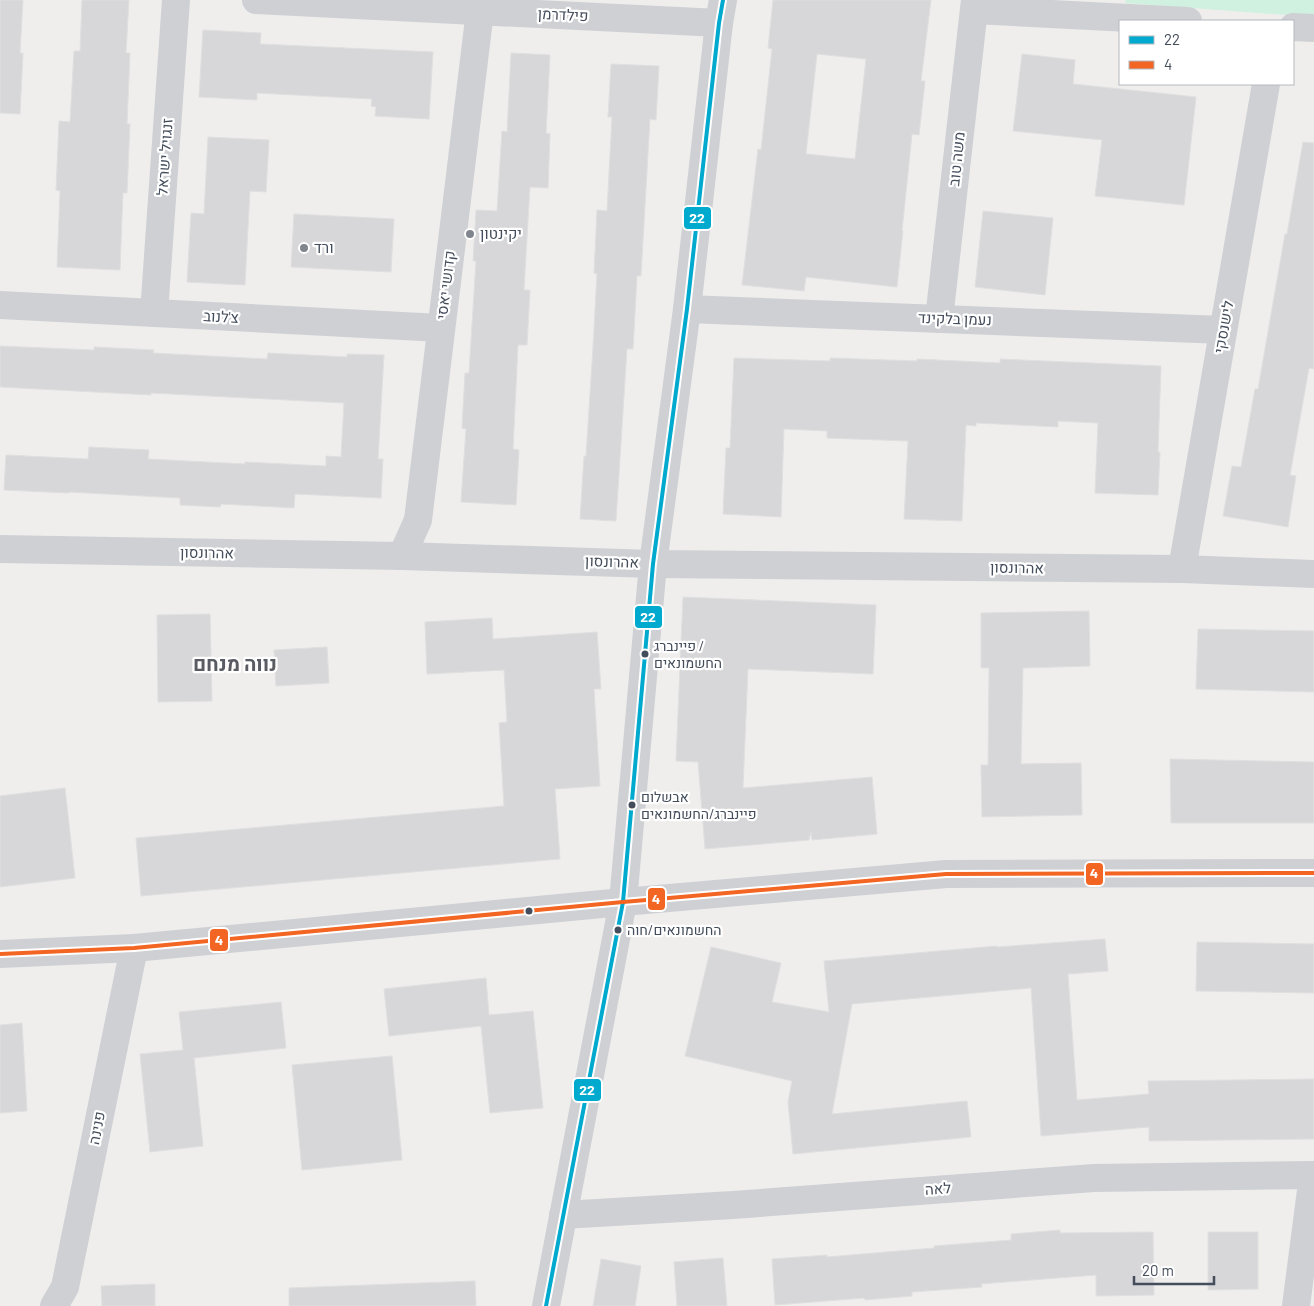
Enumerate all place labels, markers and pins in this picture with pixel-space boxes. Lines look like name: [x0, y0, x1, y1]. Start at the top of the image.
place label: יקינטון: [480, 224, 522, 242]
marker: יקינטון: [464, 228, 476, 240]
place label: ורד: [314, 238, 334, 256]
marker: ורד: [298, 242, 310, 254]
place label: פיינברג / החשמונאים: [654, 637, 722, 671]
marker: פיינברג / החשמונאים: [640, 649, 650, 659]
place label: אבשלום פיינברג/החשמונאים: [641, 788, 757, 822]
marker: אבשלום פיינברג/החשמונאים: [627, 800, 637, 810]
unlabelled marker: [524, 906, 534, 916]
place label: החשמונאים/חוה: [627, 921, 721, 938]
marker: החשמונאים/חוה: [613, 925, 623, 935]

